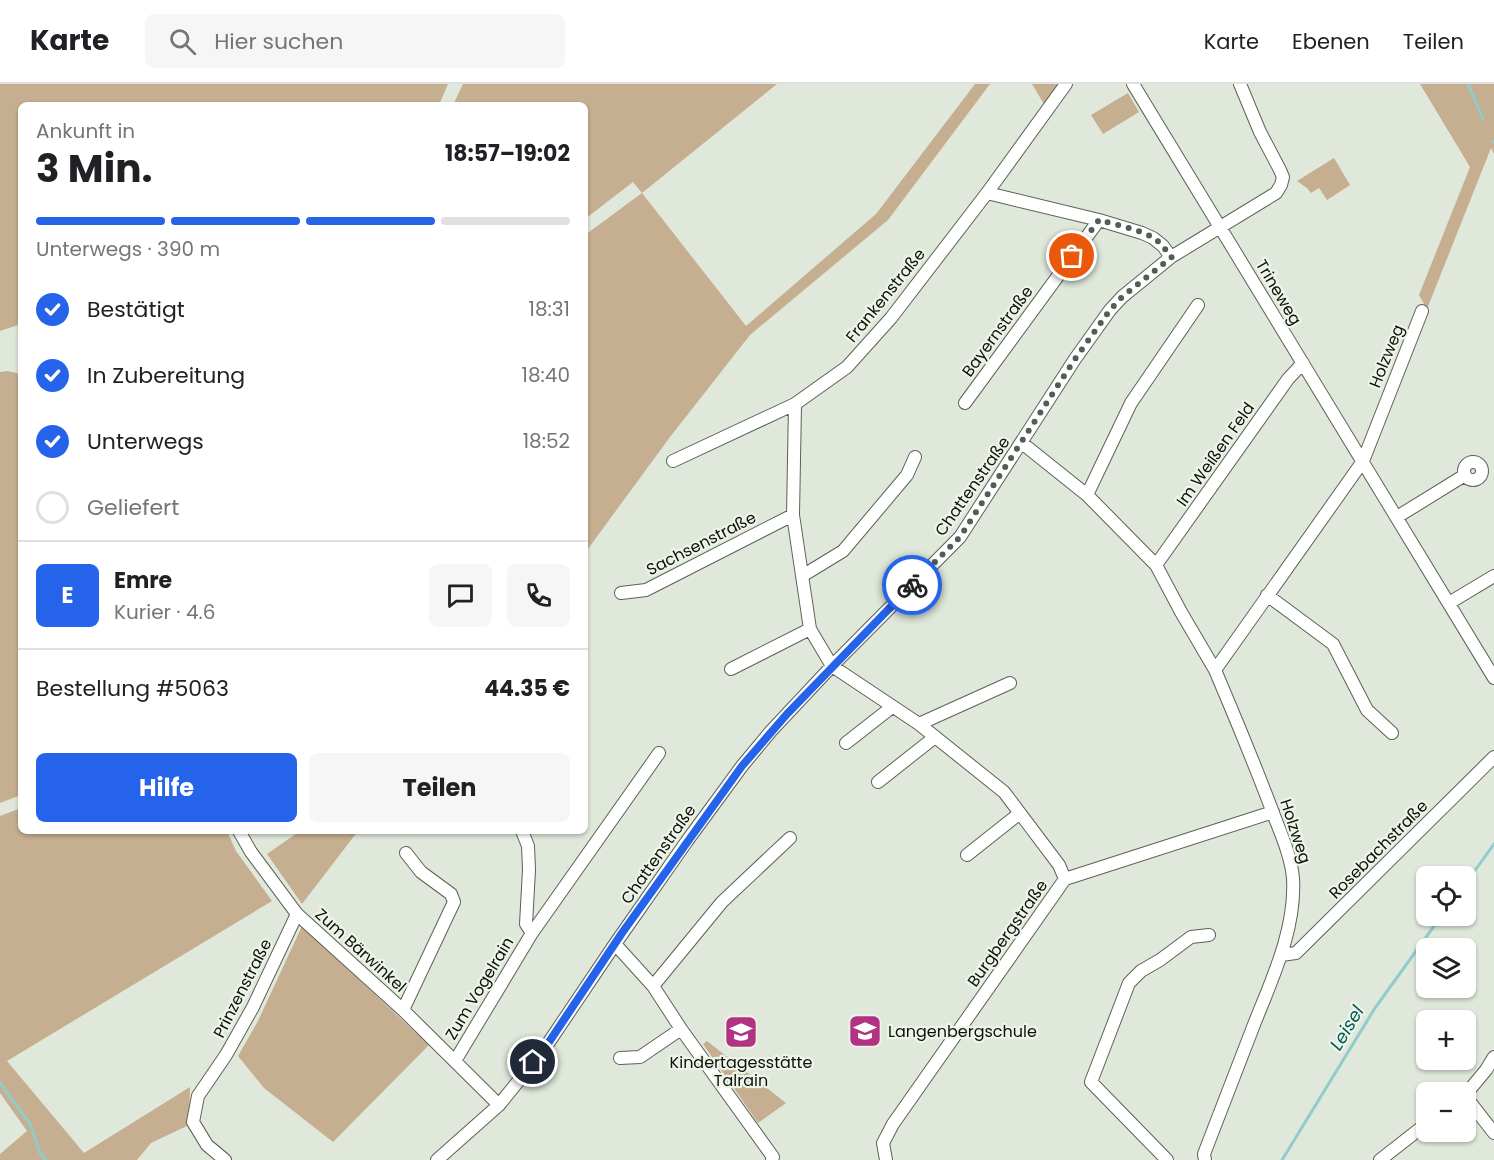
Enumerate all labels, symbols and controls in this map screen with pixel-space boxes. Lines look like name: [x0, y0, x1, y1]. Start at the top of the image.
search box: [145, 14, 565, 68]
text: Karte: [30, 21, 109, 60]
icon: search: [166, 25, 199, 58]
text: Hier suchen: [214, 26, 343, 57]
text: Karte: [1204, 27, 1259, 56]
text: Ebenen: [1292, 27, 1370, 56]
text: Teilen: [1403, 27, 1464, 56]
text: Ankunft in: [36, 117, 135, 145]
text: 18:57–19:02: [445, 138, 570, 169]
text: 3 Min.: [36, 141, 152, 196]
pin: [1046, 230, 1097, 281]
text: Unterwegs · 390 m: [36, 235, 220, 263]
icon: bag: [1055, 239, 1088, 272]
street label: Frankenstraße: [840, 243, 931, 347]
street label: Trineweg: [1250, 255, 1307, 329]
street label: Bayernstraße: [956, 281, 1038, 382]
icon: check: [36, 293, 69, 326]
text: Bestätigt: [87, 294, 185, 325]
text: 18:31: [529, 295, 570, 323]
street label: Holzweg: [1363, 321, 1410, 391]
icon: check: [36, 359, 69, 392]
text: In Zubereitung: [87, 360, 245, 391]
text: 18:40: [522, 361, 570, 389]
street label: Im Weißen Feld: [1171, 398, 1260, 511]
icon: check: [36, 425, 69, 458]
text: Unterwegs: [87, 426, 204, 457]
text: 18:52: [523, 427, 570, 455]
street label: Chattenstraße: [929, 432, 1015, 541]
text: Geliefert: [87, 492, 179, 523]
street label: Sachsenstraße: [642, 506, 760, 581]
courier: [882, 555, 942, 615]
button: chat: [429, 564, 492, 627]
button: phone: [507, 564, 570, 627]
text: Emre: [114, 565, 172, 596]
icon: bike: [896, 569, 929, 602]
text: E: [62, 580, 73, 611]
text: Kurier · 4.6: [114, 598, 215, 626]
text: Bestellung #5063: [36, 673, 229, 704]
text: 44.35 €: [484, 673, 570, 704]
button: Hilfe: [36, 753, 297, 822]
button: Teilen: [309, 753, 570, 822]
street label: Rosebachstraße: [1324, 795, 1433, 904]
street label: Holzweg: [1274, 796, 1317, 866]
street label: Chattenstraße: [615, 800, 701, 909]
map controls: [1416, 866, 1476, 1142]
button: locate: [1416, 866, 1476, 926]
street label: Burgbergstraße: [962, 875, 1053, 992]
street label: Zum Bärwinkel: [310, 903, 411, 998]
street label: Zum Vogelrain: [440, 932, 519, 1044]
street label: Prinzenstraße: [208, 935, 277, 1042]
button: layers: [1416, 938, 1476, 998]
water label: Leisel: [1323, 1000, 1370, 1055]
button: +: [1416, 1010, 1476, 1070]
school or university icon: Langenbergschule: [847, 1013, 883, 1049]
school or university icon: Kindertagesstätte Talrain: [723, 1014, 759, 1050]
place label: Langenbergschule: [888, 1020, 1037, 1043]
pin: [507, 1036, 558, 1087]
icon: home: [516, 1045, 549, 1078]
place label: Kindertagesstätte Talrain: [670, 1051, 812, 1092]
button: −: [1416, 1082, 1476, 1142]

